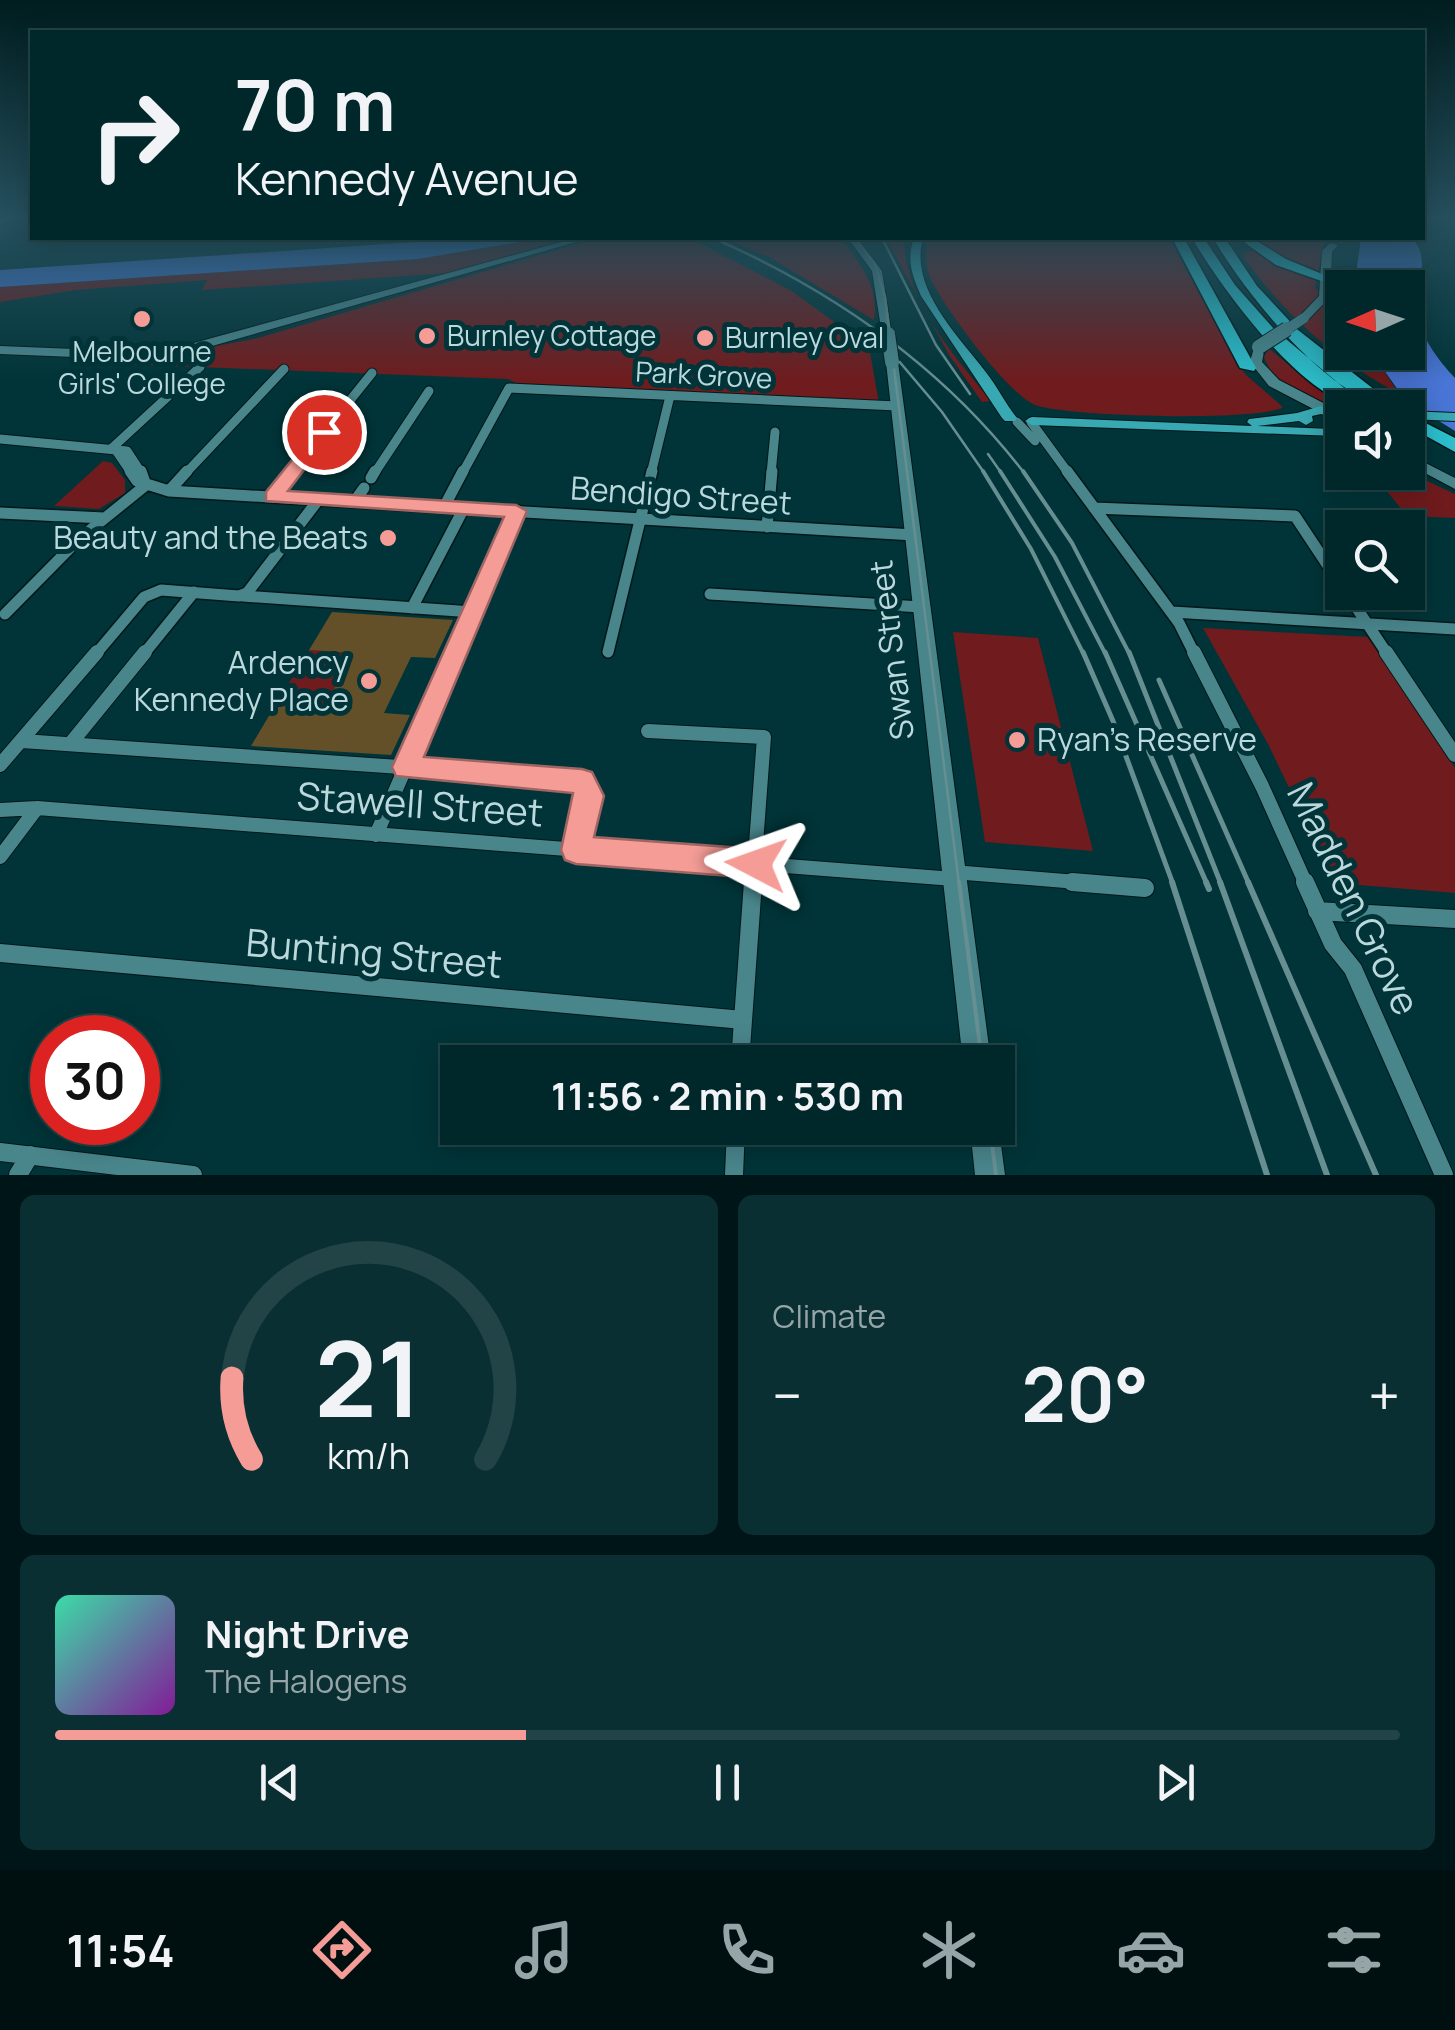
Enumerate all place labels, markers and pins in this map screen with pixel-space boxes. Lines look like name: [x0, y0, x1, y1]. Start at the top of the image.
marker: Melbourne Girls' College: [131, 308, 153, 330]
place label: Burnley Cottage: [447, 316, 656, 354]
place label: Burnley Oval: [725, 318, 884, 356]
marker: Burnley Cottage: [416, 325, 438, 347]
marker: Burnley Oval: [694, 327, 716, 349]
place label: Melbourne Girls' College: [58, 332, 226, 402]
pin: [282, 390, 367, 475]
place label: Beauty and the Beats: [53, 515, 368, 559]
marker: Beauty and the Beats: [377, 527, 399, 549]
place label: Ardency Kennedy Place: [134, 640, 349, 721]
marker: Ardency Kennedy Place: [358, 670, 380, 692]
place label: Ryan's Reserve: [1037, 717, 1257, 761]
marker: Ryan's Reserve: [1006, 729, 1028, 751]

